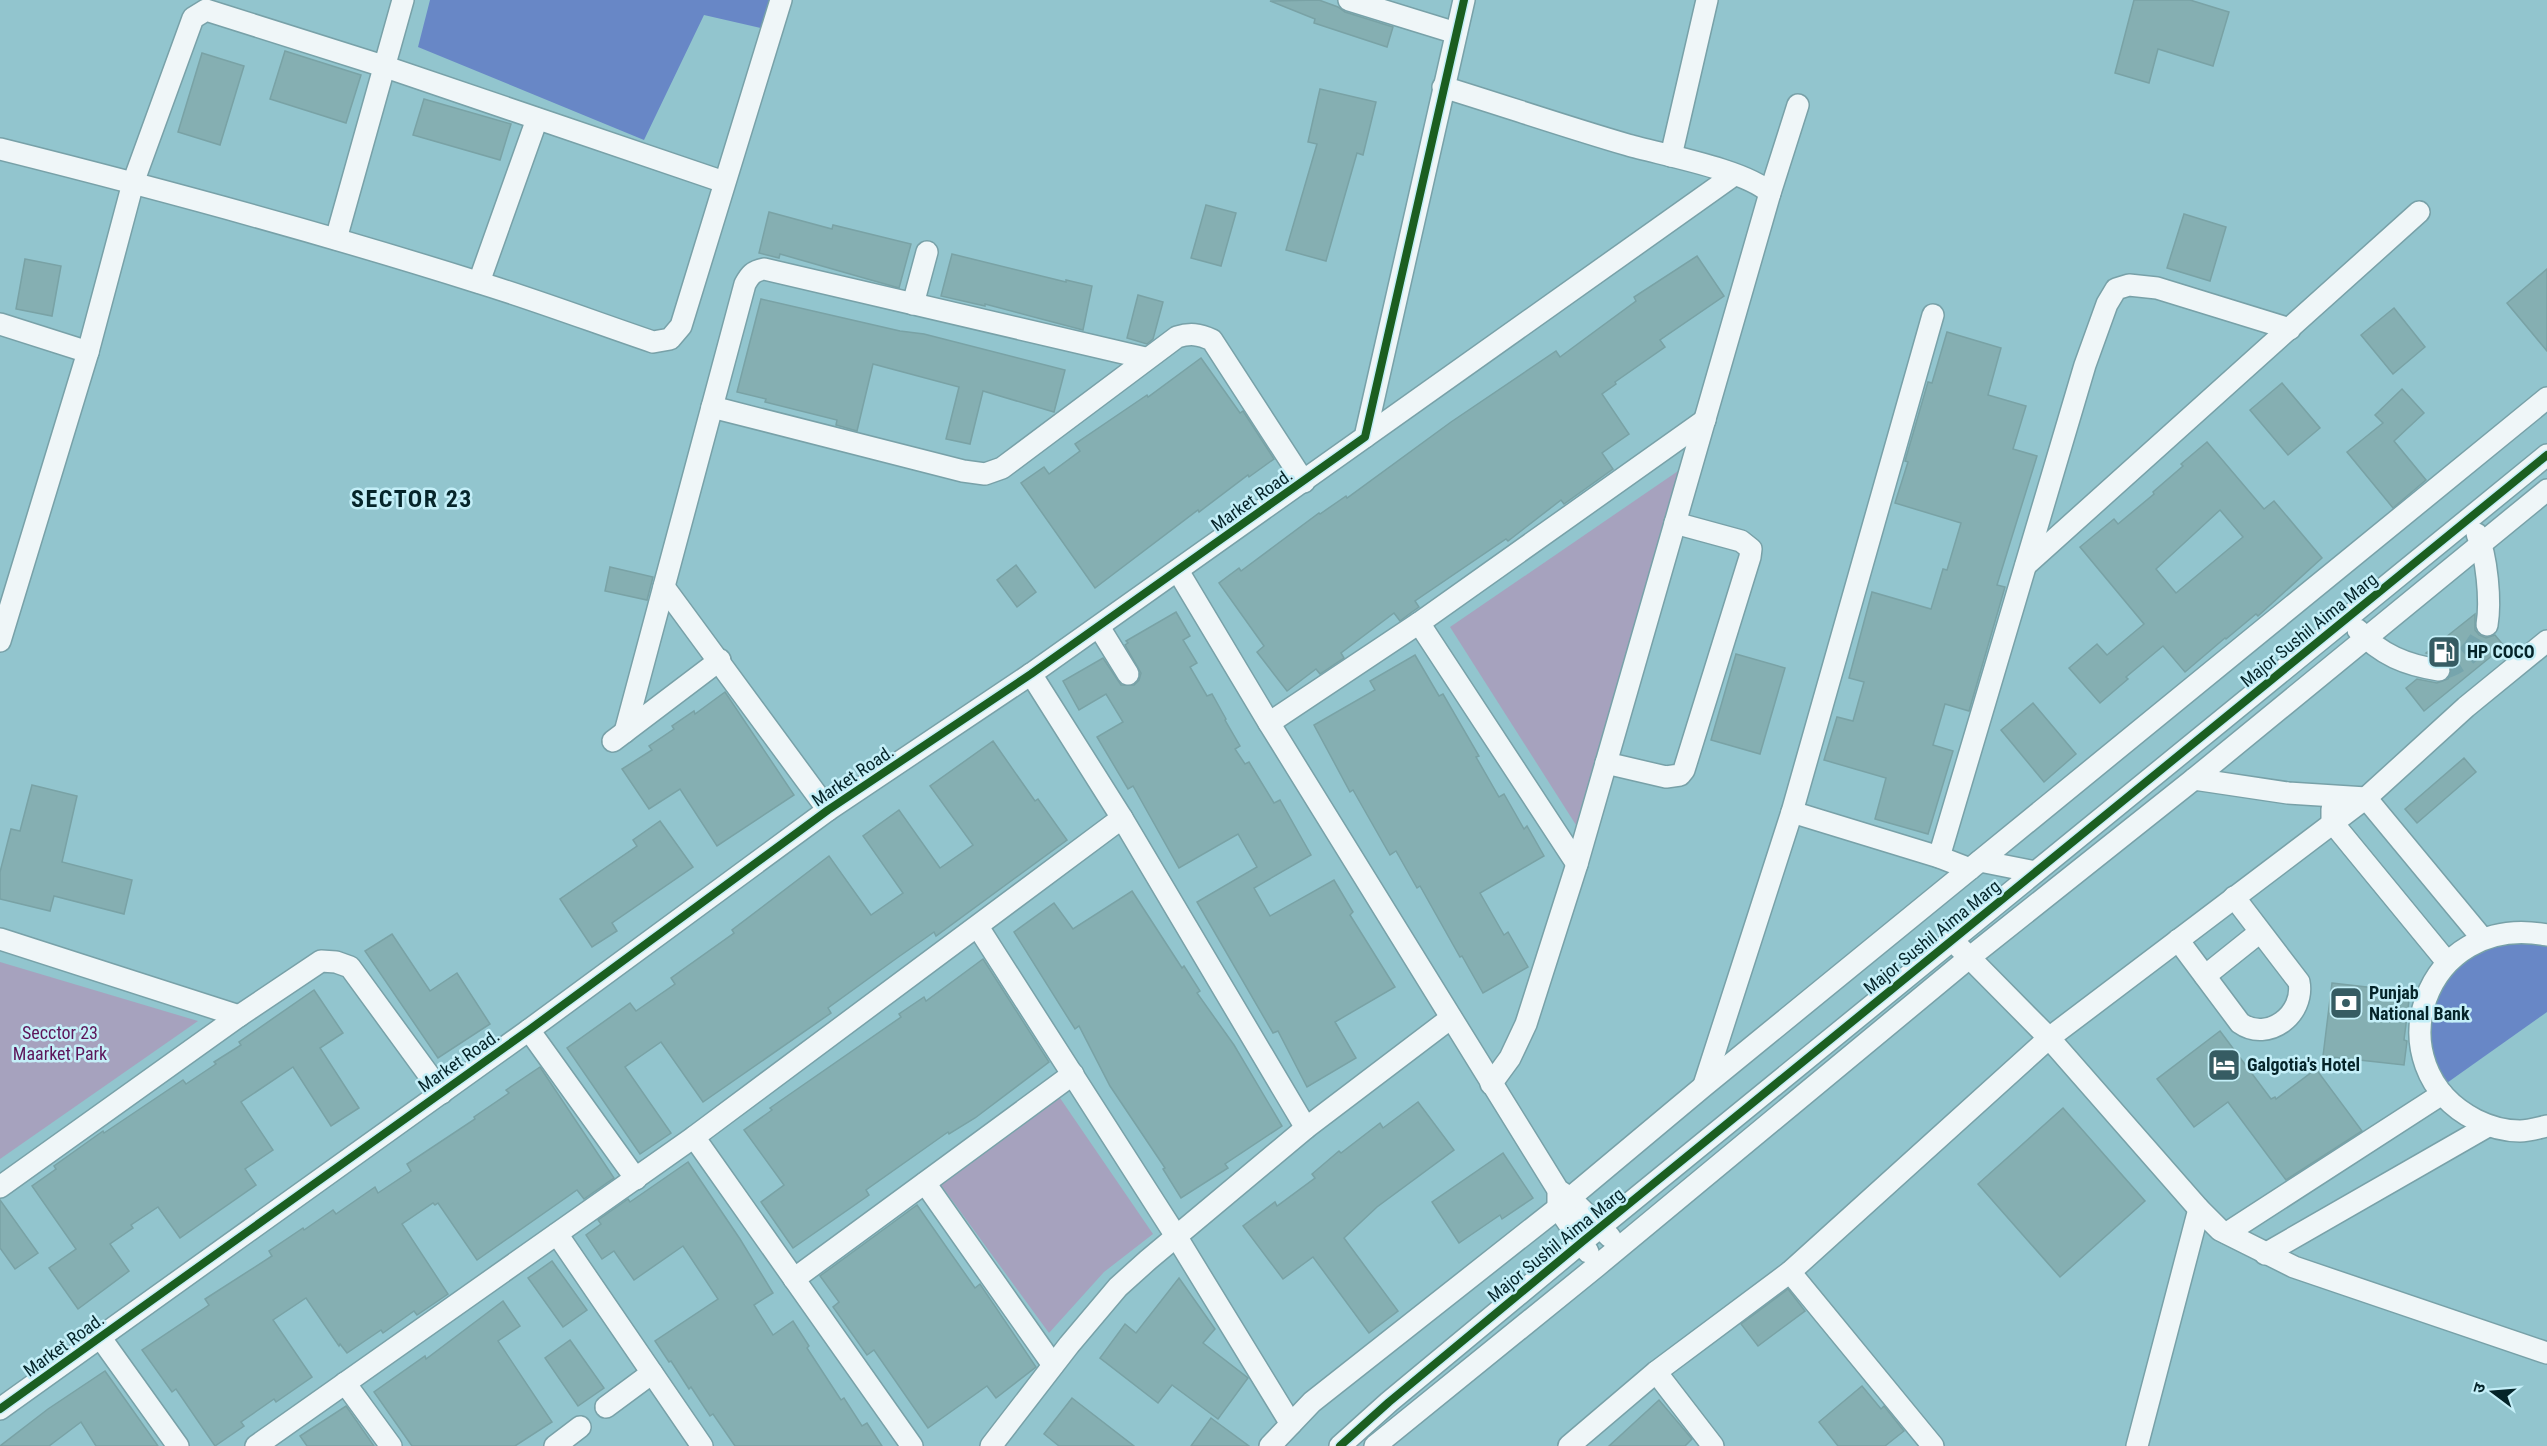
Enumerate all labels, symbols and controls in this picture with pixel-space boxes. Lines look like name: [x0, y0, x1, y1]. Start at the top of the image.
street label: Market Road.: [1207, 464, 1296, 535]
district label: SECTOR 23: [351, 485, 473, 513]
street label: Major Sushil Aima Marg: [2236, 568, 2381, 691]
fuel station icon: HP COCO: [2426, 634, 2462, 670]
place label: HP COCO: [2467, 641, 2535, 662]
street label: Market Road.: [808, 740, 898, 811]
street label: Major Sushil Aima Marg: [1859, 875, 2004, 998]
place label: Punjab National Bank: [2369, 982, 2470, 1024]
bank icon: Punjab National Bank: [2328, 985, 2364, 1021]
park label: Secctor 23 Maarket Park: [13, 1022, 107, 1064]
street label: Market Road.: [414, 1025, 503, 1096]
hotel icon: Galgotia's Hotel: [2206, 1047, 2242, 1083]
place label: Galgotia's Hotel: [2247, 1054, 2360, 1075]
street label: Major Sushil Aima Marg: [1483, 1183, 1628, 1306]
street label: Market Road.: [19, 1308, 108, 1381]
north arrow: [2463, 1362, 2523, 1422]
text: उ: [2469, 1380, 2490, 1395]

